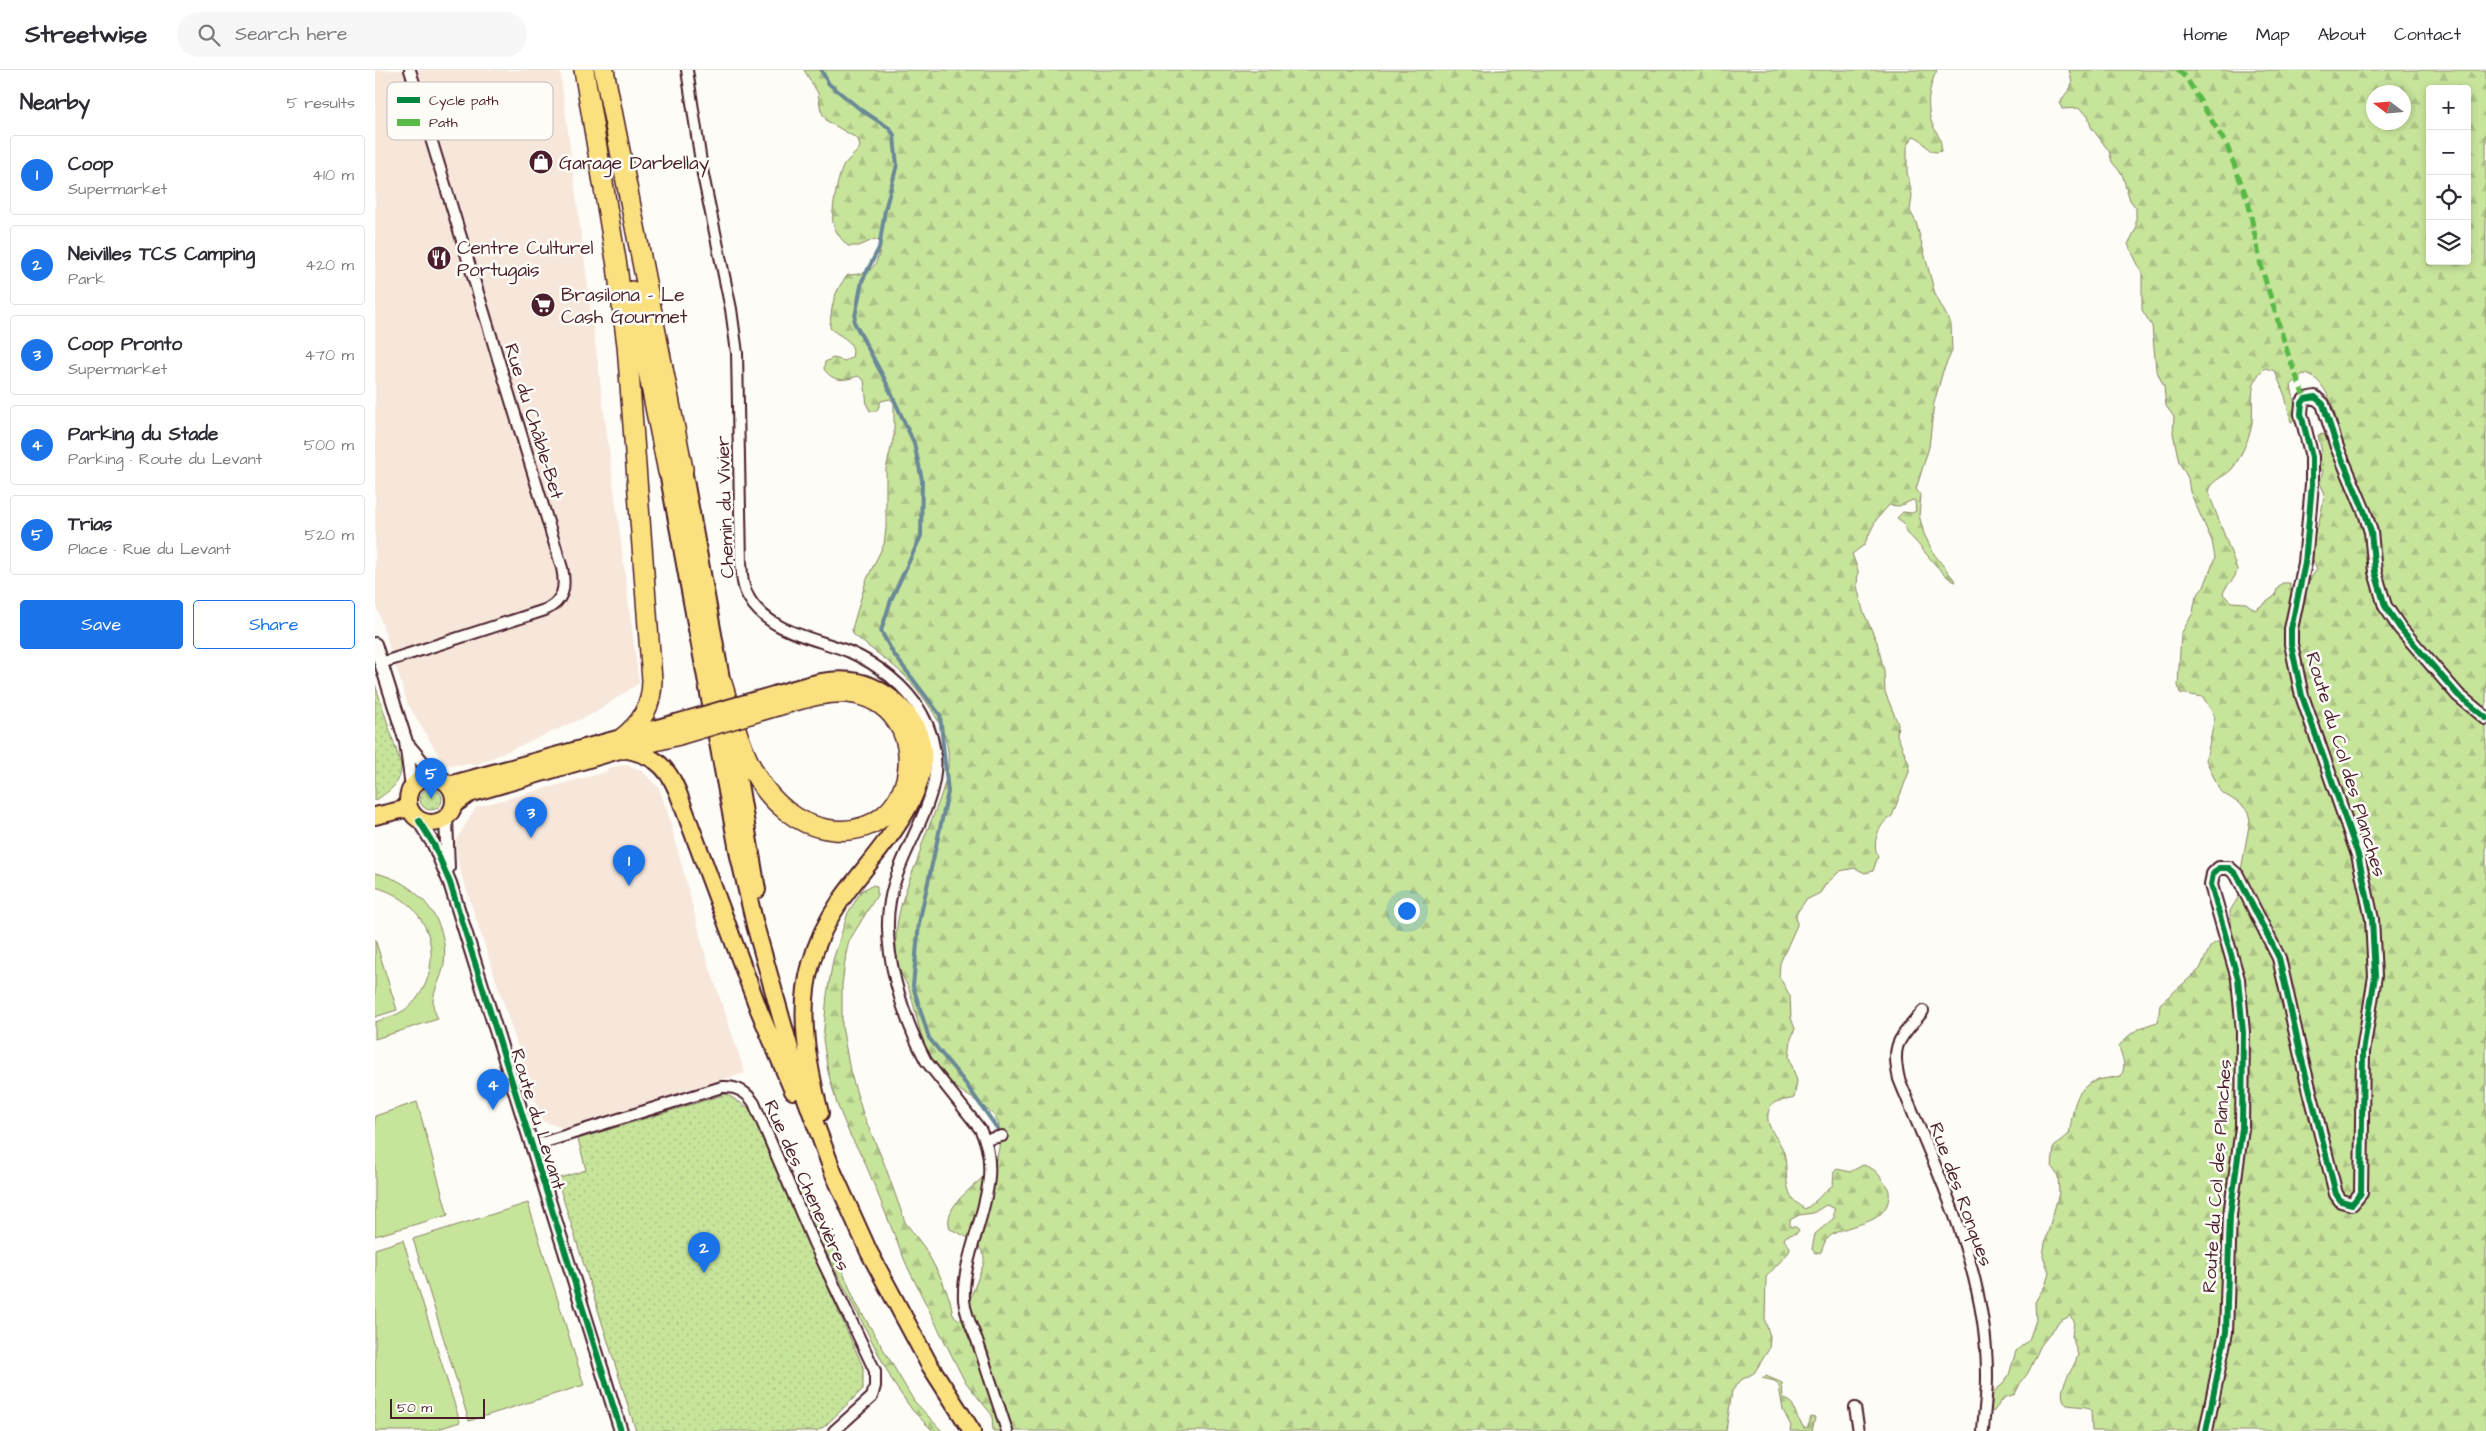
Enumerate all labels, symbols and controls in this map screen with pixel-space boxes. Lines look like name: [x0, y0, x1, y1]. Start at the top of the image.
search box: [177, 12, 527, 57]
text: Streetwise: [25, 18, 147, 52]
icon: search: [195, 21, 223, 49]
text: Search here: [235, 21, 347, 48]
text: Home: [2183, 22, 2228, 47]
text: Map: [2256, 22, 2290, 47]
text: About: [2318, 22, 2366, 47]
text: Contact: [2394, 22, 2461, 47]
legend: [387, 82, 553, 140]
north arrow: [2366, 85, 2411, 130]
map controls: [2426, 85, 2471, 265]
button: +: [2426, 85, 2471, 130]
text: Nearby: [20, 88, 90, 117]
text: Cycle path: [429, 91, 498, 111]
text: 5 results: [287, 92, 355, 114]
text: Path: [429, 113, 458, 133]
button: −: [2426, 130, 2471, 175]
shop icon: Garage Darbellay: [528, 149, 554, 175]
place label: Garage Darbellay: [559, 150, 710, 178]
text: Coop: [68, 151, 113, 178]
text: 1: [36, 164, 38, 186]
text: 410 m: [312, 164, 354, 186]
button: locate: [2426, 175, 2471, 220]
text: Supermarket: [68, 178, 167, 200]
button: layers: [2426, 220, 2471, 265]
place label: Centre Culturel Portugais: [457, 235, 593, 285]
text: Neivilles TCS Camping: [68, 241, 255, 268]
restaurant icon: Centre Culturel Portugais: [426, 245, 452, 271]
text: 2: [32, 254, 42, 276]
text: 420 m: [305, 254, 354, 276]
text: Park: [68, 268, 105, 290]
place label: Brasilona - Le Cash Gourmet: [561, 282, 688, 331]
supermarket icon: Brasilona - Le Cash Gourmet: [530, 292, 556, 318]
text: Coop Pronto: [68, 331, 182, 358]
street label: Rue du Châble-Bet: [497, 340, 570, 503]
text: 3: [33, 344, 41, 366]
text: 470 m: [304, 344, 354, 366]
text: Supermarket: [68, 358, 167, 380]
text: Parking du Stade: [68, 421, 218, 448]
text: 4: [32, 434, 42, 456]
text: 500 m: [304, 434, 354, 456]
street label: Chemin du Vivier: [709, 434, 741, 579]
text: Parking · Route du Levant: [68, 448, 262, 470]
text: Trias: [68, 511, 112, 538]
text: 5: [31, 524, 43, 546]
text: 520 m: [305, 524, 354, 546]
text: Place · Rue du Levant: [68, 538, 231, 560]
button: Save: [20, 600, 183, 649]
button: Share: [193, 600, 355, 649]
street label: Route du Col des Planches: [2298, 649, 2393, 880]
pin: 5: [415, 758, 447, 799]
pin: 3: [515, 797, 547, 838]
pin: 1: [613, 845, 645, 886]
your location: [1394, 898, 1420, 924]
street label: Route du Levant: [503, 1045, 572, 1194]
street label: Route du Col des Planches: [2196, 1059, 2239, 1294]
pin: 4: [477, 1069, 509, 1110]
street label: Rue des Chenevières: [757, 1096, 856, 1275]
street label: Rue des Ronques: [1922, 1119, 1999, 1270]
pin: 2: [688, 1232, 720, 1273]
scale bar: [390, 1396, 485, 1419]
text: 50 m: [397, 1398, 432, 1418]

